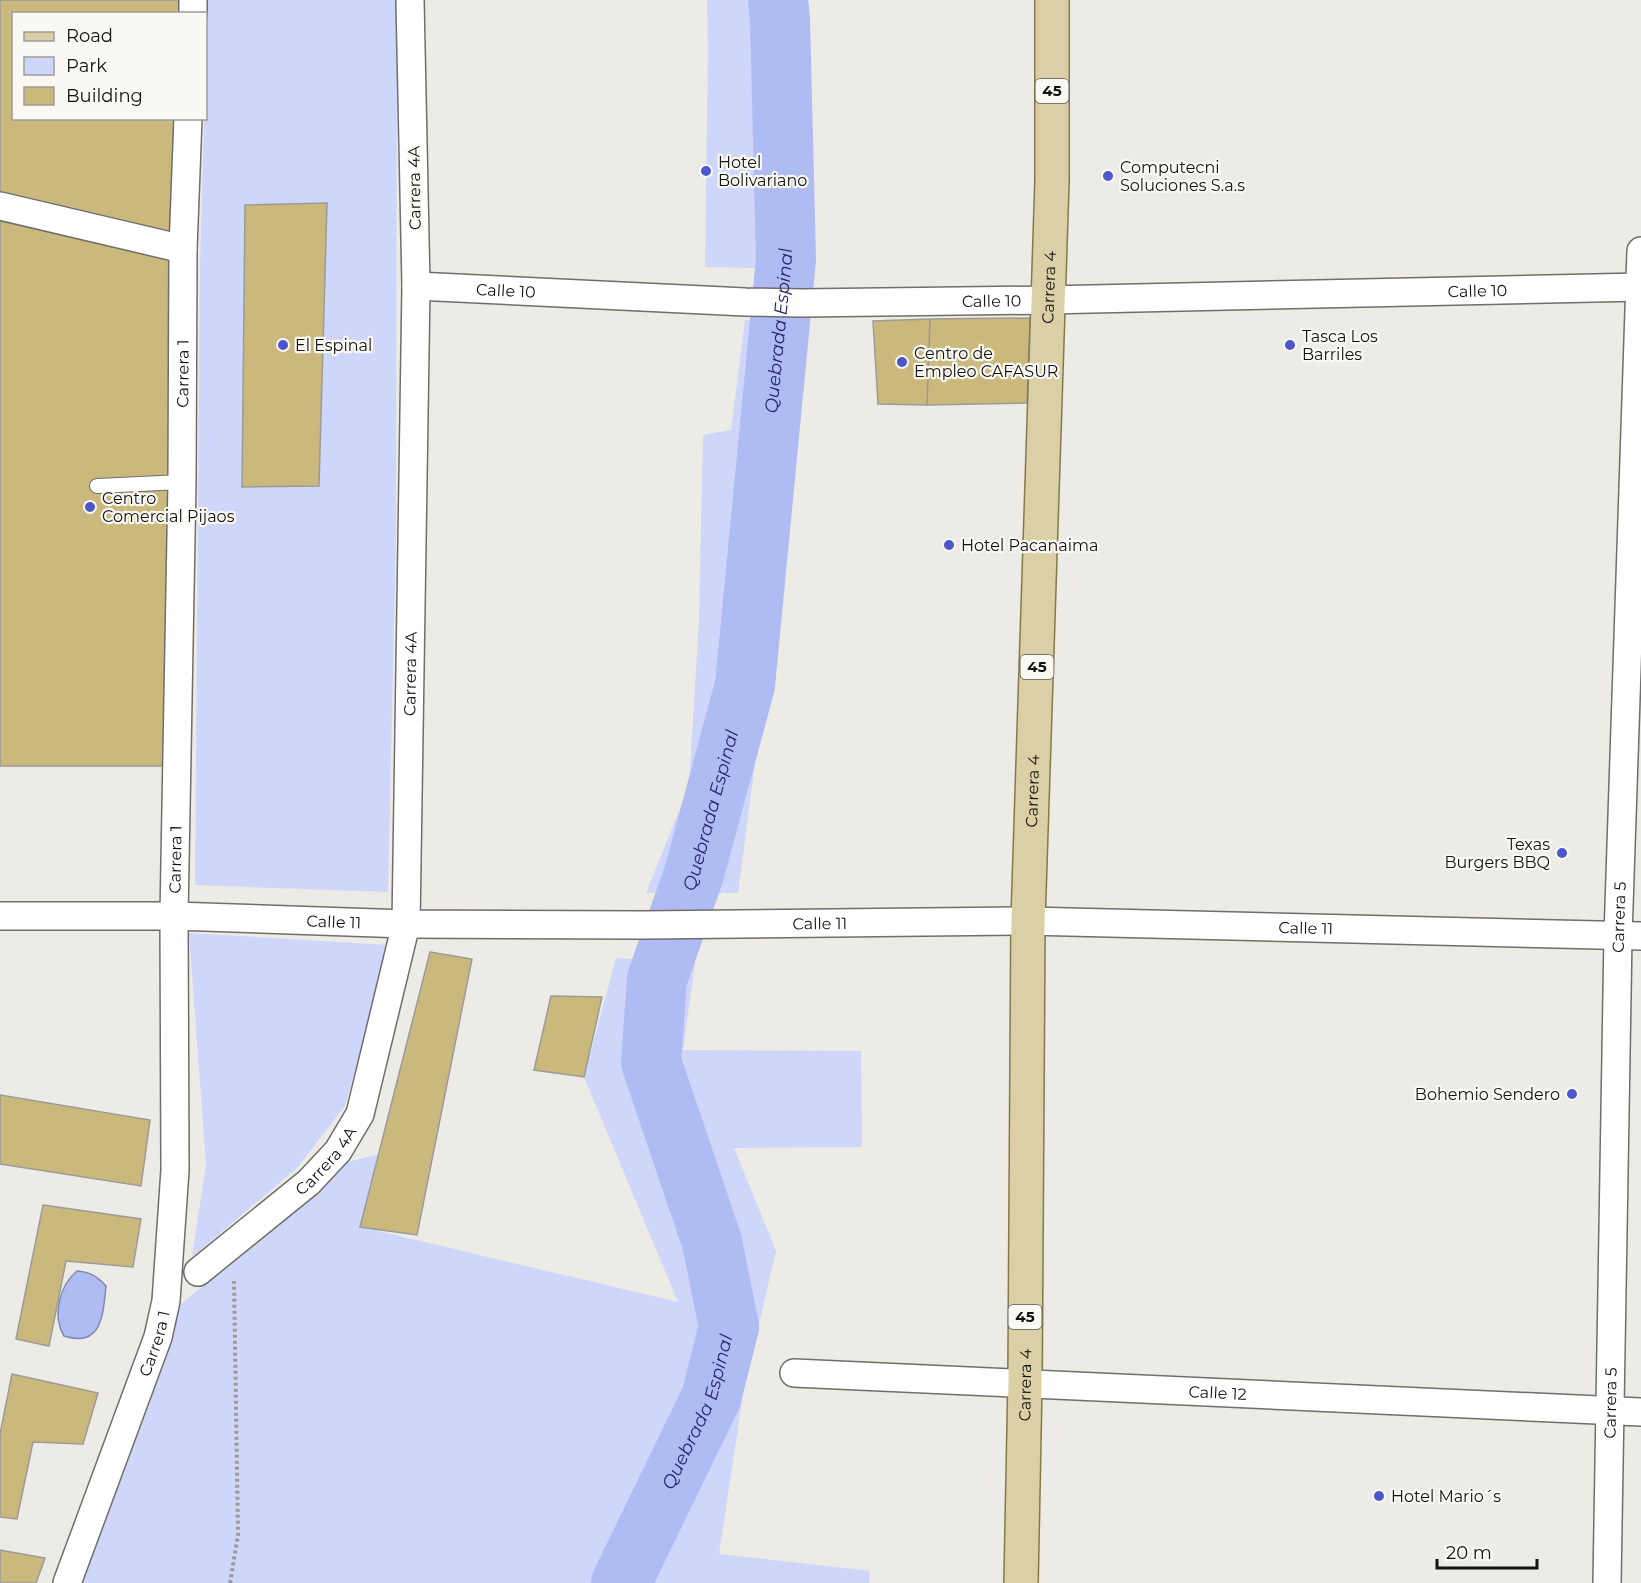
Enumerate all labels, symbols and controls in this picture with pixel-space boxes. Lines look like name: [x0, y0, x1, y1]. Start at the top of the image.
legend: [12, 12, 207, 120]
text: Road: [66, 25, 113, 47]
text: Park: [66, 55, 107, 77]
road number: 45: [1036, 79, 1068, 103]
text: Building: [66, 85, 143, 107]
street label: Carrera 4A: [404, 145, 425, 230]
place label: Hotel Bolivariano: [718, 153, 807, 190]
place label: Computecni Soluciones S.a.s: [1120, 158, 1245, 195]
marker: Hotel Bolivariano: [699, 164, 713, 178]
marker: Computecni Soluciones S.a.s: [1101, 169, 1115, 183]
water label: Quebrada Espinal: [760, 248, 798, 414]
street label: Carrera 4: [1038, 250, 1060, 324]
street label: Calle 10: [476, 280, 536, 302]
street label: Calle 10: [1448, 281, 1507, 301]
street label: Calle 10: [962, 291, 1021, 311]
place label: Tasca Los Barriles: [1302, 327, 1378, 364]
place label: El Espinal: [295, 336, 372, 355]
marker: El Espinal: [276, 338, 290, 352]
marker: Tasca Los Barriles: [1283, 338, 1297, 352]
street label: Carrera 1: [173, 339, 193, 408]
place label: Centro de Empleo CAFASUR: [914, 344, 1058, 381]
marker: Centro de Empleo CAFASUR: [895, 355, 909, 369]
place label: Centro Comercial Pijaos: [102, 489, 235, 526]
marker: Centro Comercial Pijaos: [83, 500, 97, 514]
place label: Hotel Pacanaima: [961, 536, 1099, 555]
marker: Hotel Pacanaima: [942, 538, 956, 552]
street label: Carrera 4A: [400, 631, 421, 716]
road number: 45: [1020, 655, 1054, 679]
water label: Quebrada Espinal: [678, 728, 743, 894]
street label: Carrera 4: [1022, 754, 1043, 828]
street label: Carrera 1: [165, 825, 186, 894]
place label: Texas Burgers BBQ: [1444, 835, 1551, 872]
marker: Texas Burgers BBQ: [1555, 846, 1569, 860]
street label: Carrera 5: [1609, 881, 1630, 953]
street label: Calle 11: [306, 912, 362, 932]
street label: Calle 11: [792, 914, 847, 933]
street label: Calle 11: [1278, 918, 1333, 938]
place label: Bohemio Sendero: [1415, 1085, 1560, 1104]
marker: Bohemio Sendero: [1565, 1087, 1579, 1101]
street label: Carrera 4A: [292, 1123, 361, 1199]
road number: 45: [1008, 1305, 1042, 1329]
street label: Carrera 1: [135, 1309, 174, 1379]
water label: Quebrada Espinal: [657, 1332, 738, 1493]
street label: Carrera 4: [1015, 1348, 1035, 1422]
street label: Carrera 5: [1600, 1367, 1621, 1439]
street label: Calle 12: [1188, 1382, 1247, 1404]
place label: Hotel Mario´s: [1391, 1487, 1501, 1506]
marker: Hotel Mario´s: [1372, 1489, 1386, 1503]
scale bar: [1437, 1532, 1538, 1570]
text: 20 m: [1446, 1542, 1492, 1564]

